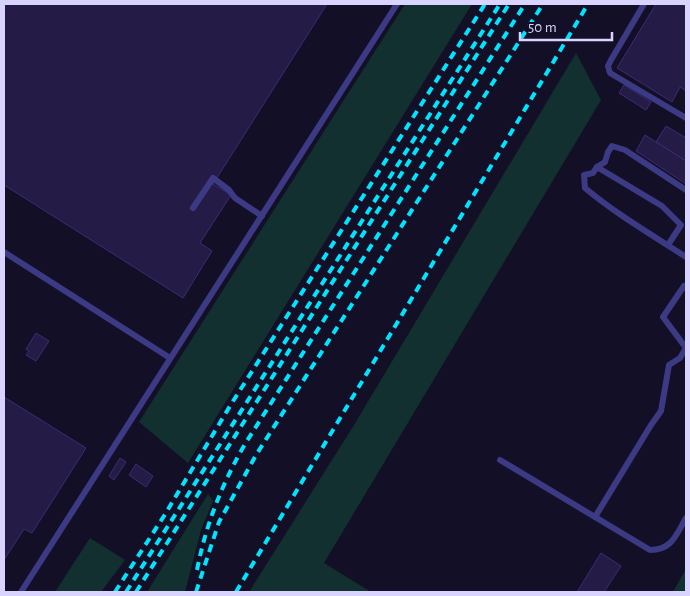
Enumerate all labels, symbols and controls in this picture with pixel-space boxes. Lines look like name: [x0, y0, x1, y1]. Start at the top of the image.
scale bar: [520, 10, 612, 42]
text: 50 m: [528, 20, 557, 35]

